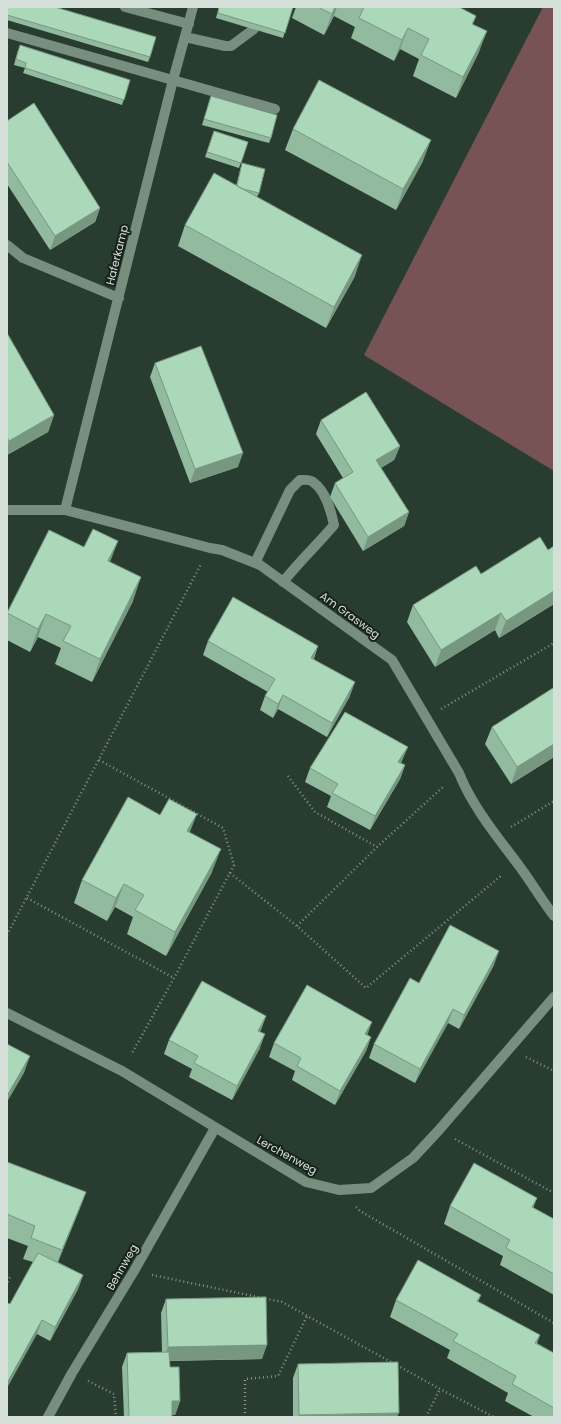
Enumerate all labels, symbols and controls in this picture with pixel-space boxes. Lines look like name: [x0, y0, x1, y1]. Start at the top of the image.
street label: Haferkamp: [102, 223, 132, 287]
street label: Am Grasweg: [317, 588, 383, 642]
street label: Lerchenweg: [254, 1132, 320, 1178]
street label: Behnweg: [102, 1241, 142, 1293]

